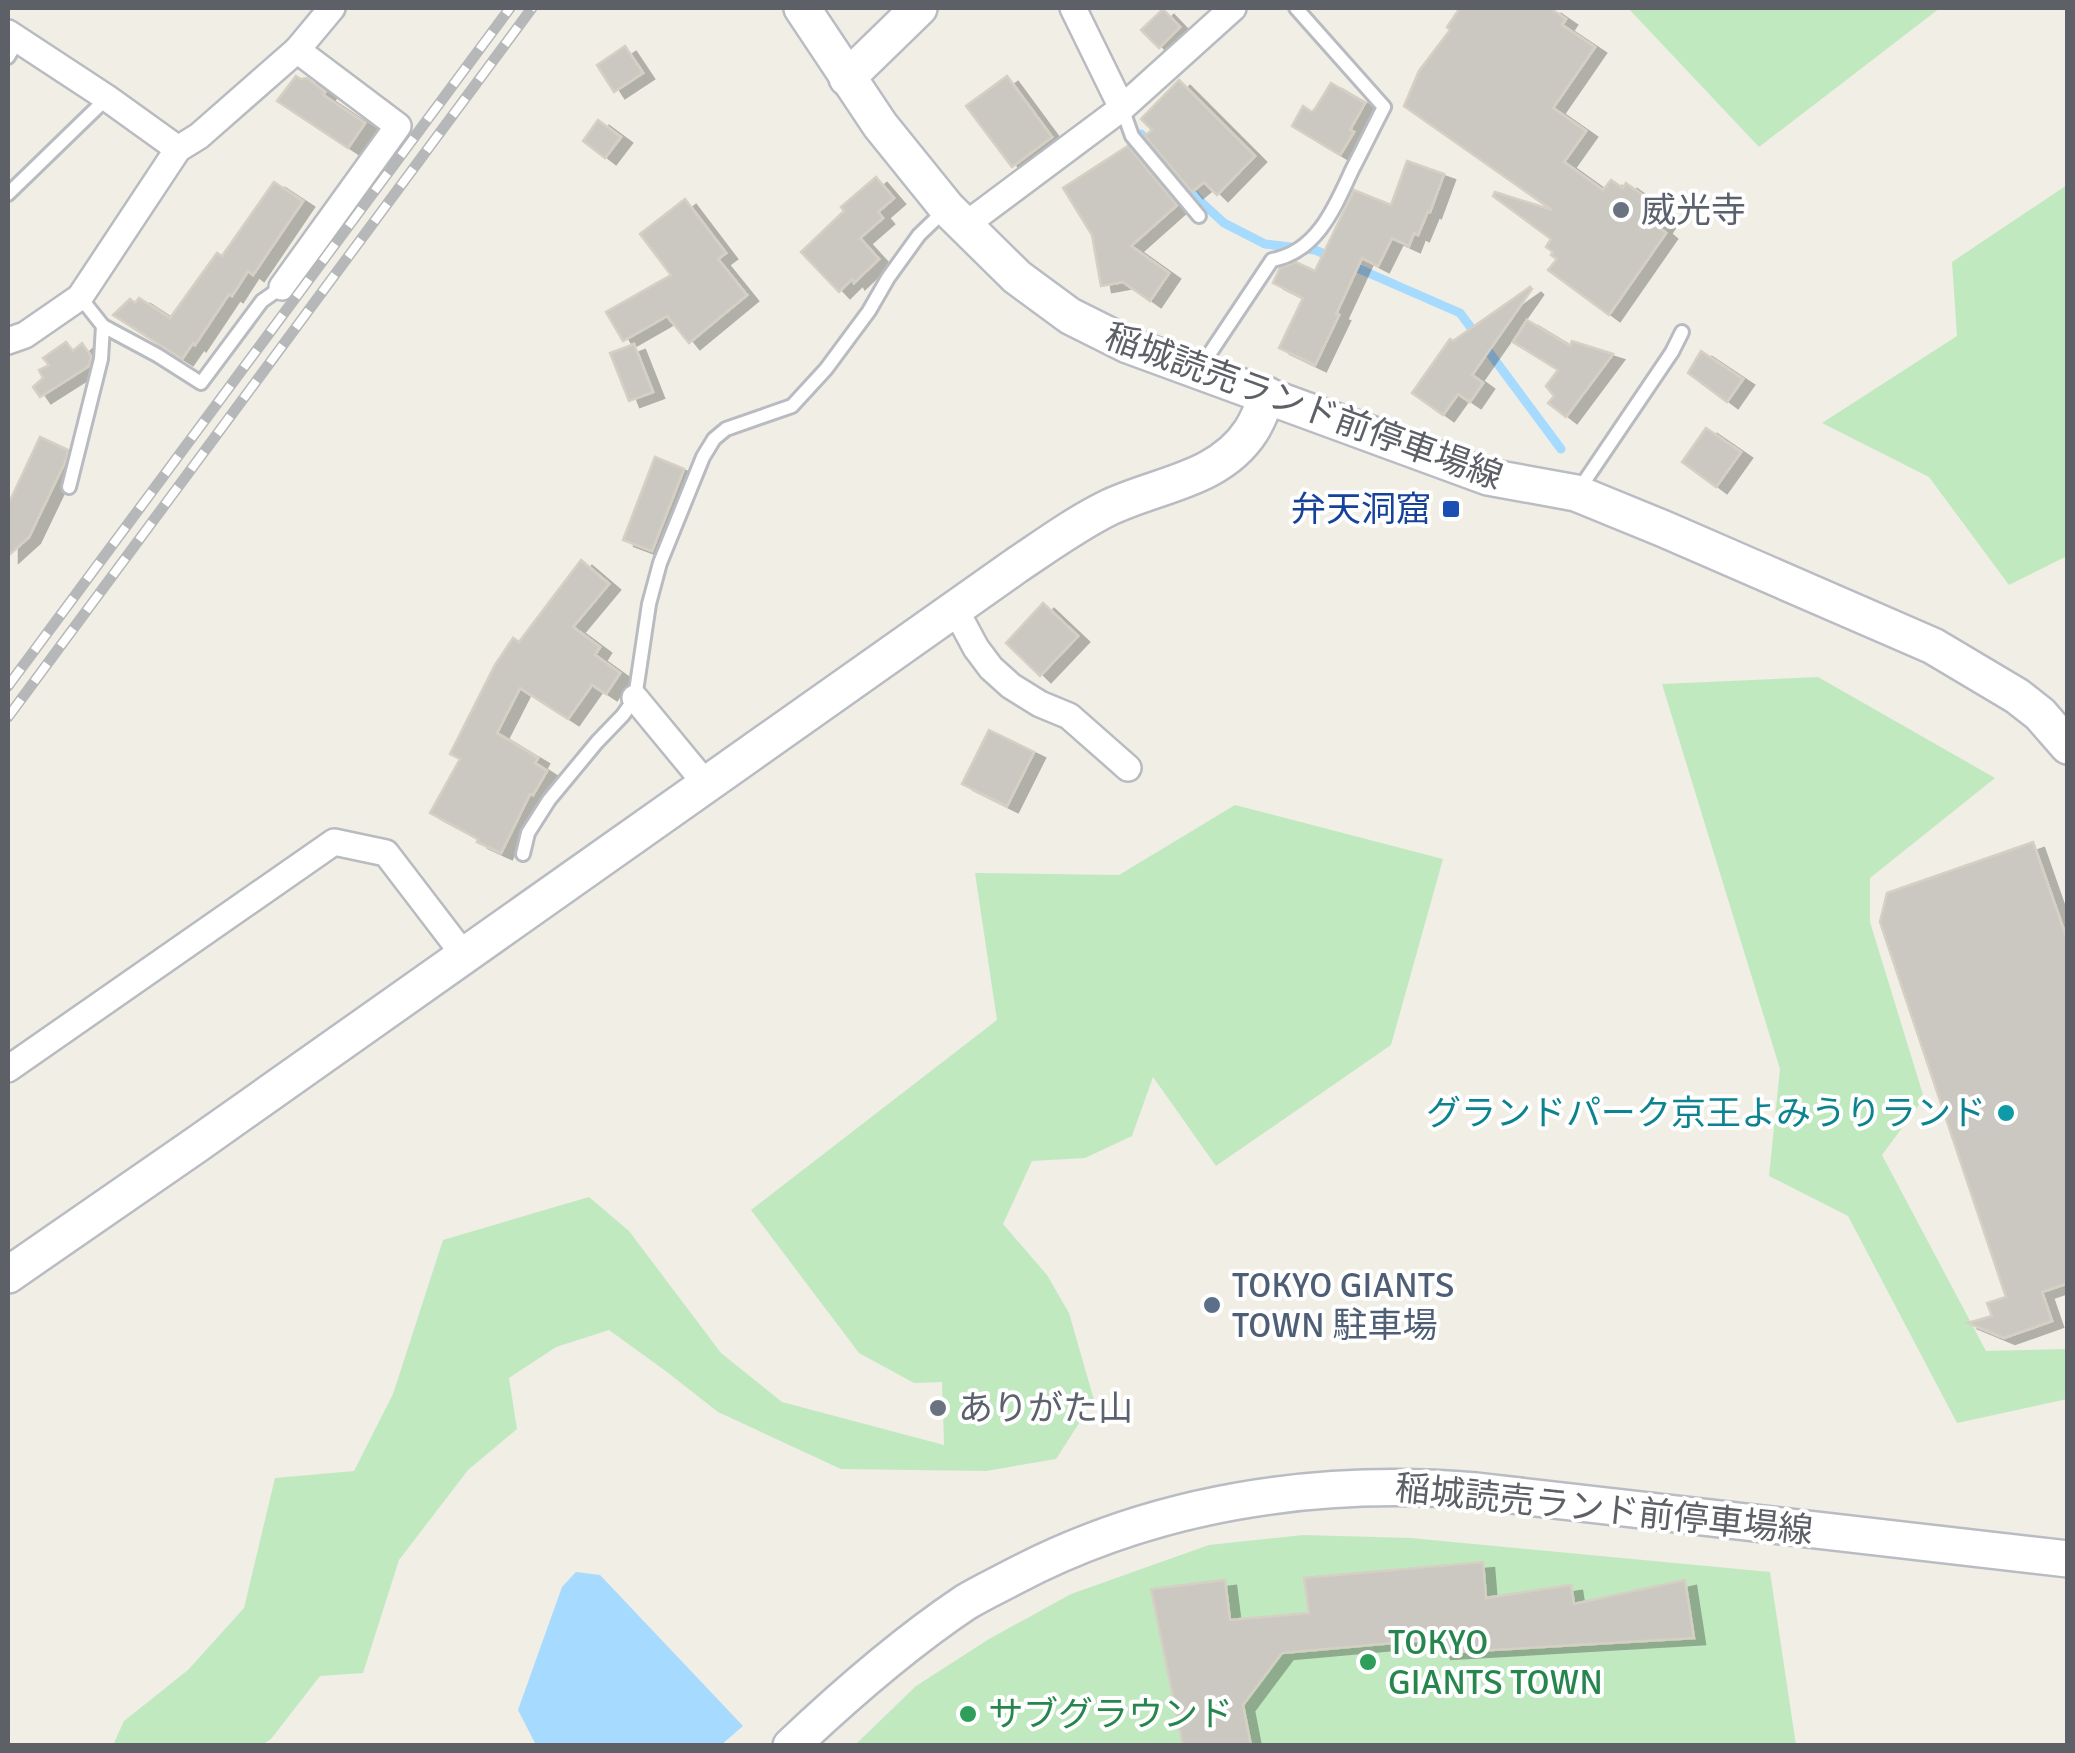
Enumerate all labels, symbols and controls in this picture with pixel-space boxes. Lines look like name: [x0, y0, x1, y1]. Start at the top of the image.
place label: 威光寺: [1641, 189, 1746, 232]
marker: 威光寺: [1610, 199, 1632, 221]
street label: 稲城読売ランド前停車場線: [1099, 314, 1509, 499]
place label: 弁天洞窟: [1291, 488, 1431, 531]
marker: 弁天洞窟: [1440, 498, 1462, 520]
place label: グランドパーク京王よみうりランド: [1426, 1092, 1986, 1135]
marker: グランドパーク京王よみうりランド: [1995, 1102, 2017, 1124]
place label: TOKYO GIANTS TOWN 駐車場: [1232, 1264, 1454, 1347]
marker: TOKYO GIANTS TOWN 駐車場: [1201, 1294, 1223, 1316]
place label: ありがた山: [958, 1387, 1133, 1430]
marker: ありがた山: [927, 1397, 949, 1419]
street label: 稲城読売ランド前停車場線: [1393, 1466, 1815, 1553]
place label: TOKYO GIANTS TOWN: [1388, 1621, 1603, 1704]
marker: TOKYO GIANTS TOWN: [1357, 1651, 1379, 1673]
place label: サブグラウンド: [988, 1693, 1233, 1736]
marker: サブグラウンド: [957, 1703, 979, 1725]

